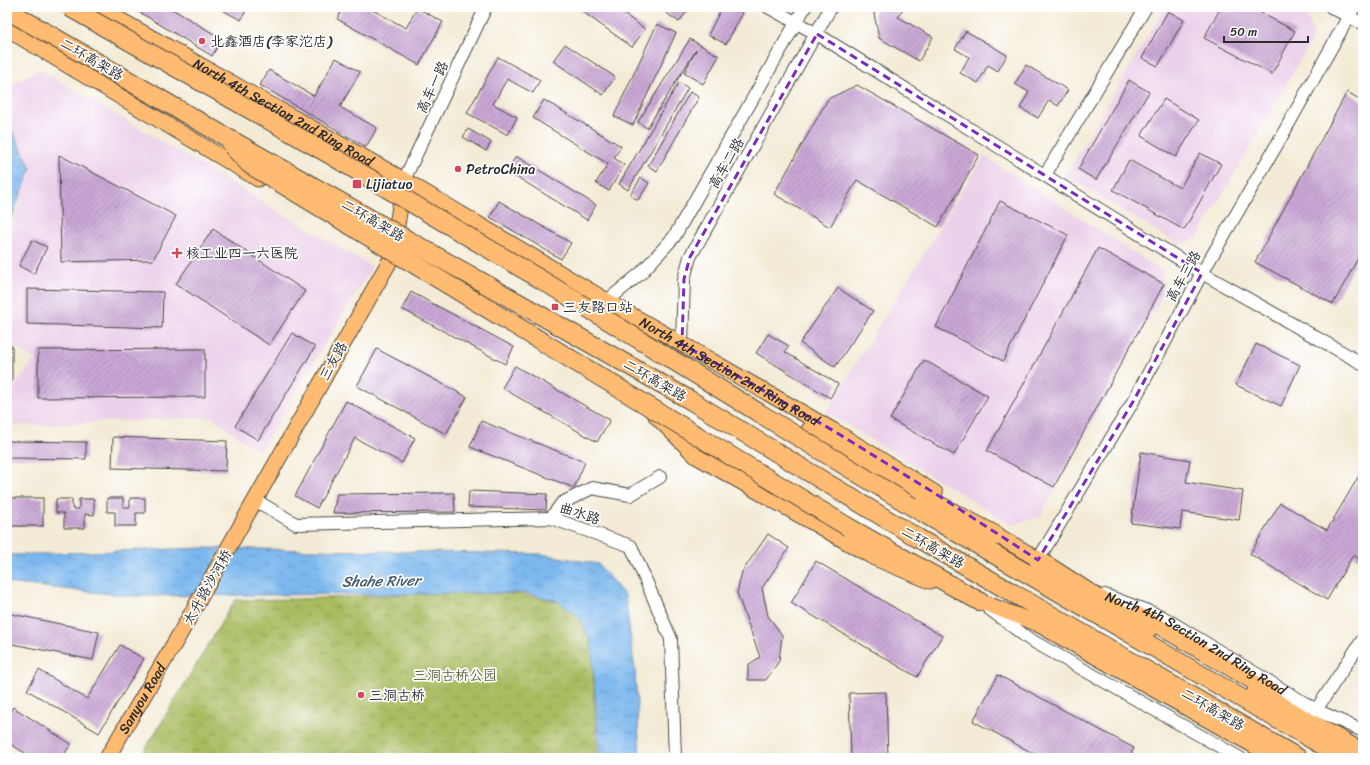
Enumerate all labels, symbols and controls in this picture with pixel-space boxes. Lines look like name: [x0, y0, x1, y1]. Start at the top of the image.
scale bar: [1224, 18, 1308, 44]
text: 50 m: [1230, 21, 1257, 43]
place label: 北鑫酒店(李家沱店): [210, 29, 333, 54]
street label: 二环高架路: [55, 31, 128, 88]
marker: 北鑫酒店(李家沱店): [197, 36, 207, 46]
street label: North 4th Section 2nd Ring Road: [188, 52, 380, 174]
street label: 高车一路: [409, 57, 456, 118]
street label: 高车二路: [702, 133, 751, 194]
place label: PetroChina: [466, 157, 535, 182]
marker: PetroChina: [453, 164, 463, 174]
place label: Lijiatuo: [366, 172, 413, 197]
marker: Lijiatuo: [351, 178, 363, 190]
street label: 二环高架路: [336, 192, 409, 249]
place label: 核工业四一六医院: [186, 241, 298, 266]
street label: 高车三路: [1159, 246, 1208, 307]
marker: 核工业四一六医院: [171, 247, 183, 259]
place label: 三友路口站: [563, 295, 633, 320]
marker: 三友路口站: [550, 302, 560, 312]
street label: North 4th Section 2nd Ring Road: [635, 310, 826, 434]
street label: 三友路: [312, 337, 355, 386]
street label: 二环高架路: [618, 352, 691, 409]
street label: 曲水路: [556, 495, 604, 532]
street label: 二环高架路: [896, 519, 969, 576]
street label: 太升路沙河桥: [176, 544, 239, 630]
water label: Shahe River: [342, 567, 423, 595]
street label: North 4th Section 2nd Ring Road: [1101, 584, 1293, 703]
street label: Sanyou Road: [112, 657, 174, 739]
park label: 三洞古桥公园: [413, 663, 497, 688]
street label: 二环高架路: [1176, 681, 1249, 738]
place label: 三洞古桥: [369, 683, 425, 708]
marker: 三洞古桥: [356, 690, 366, 700]

